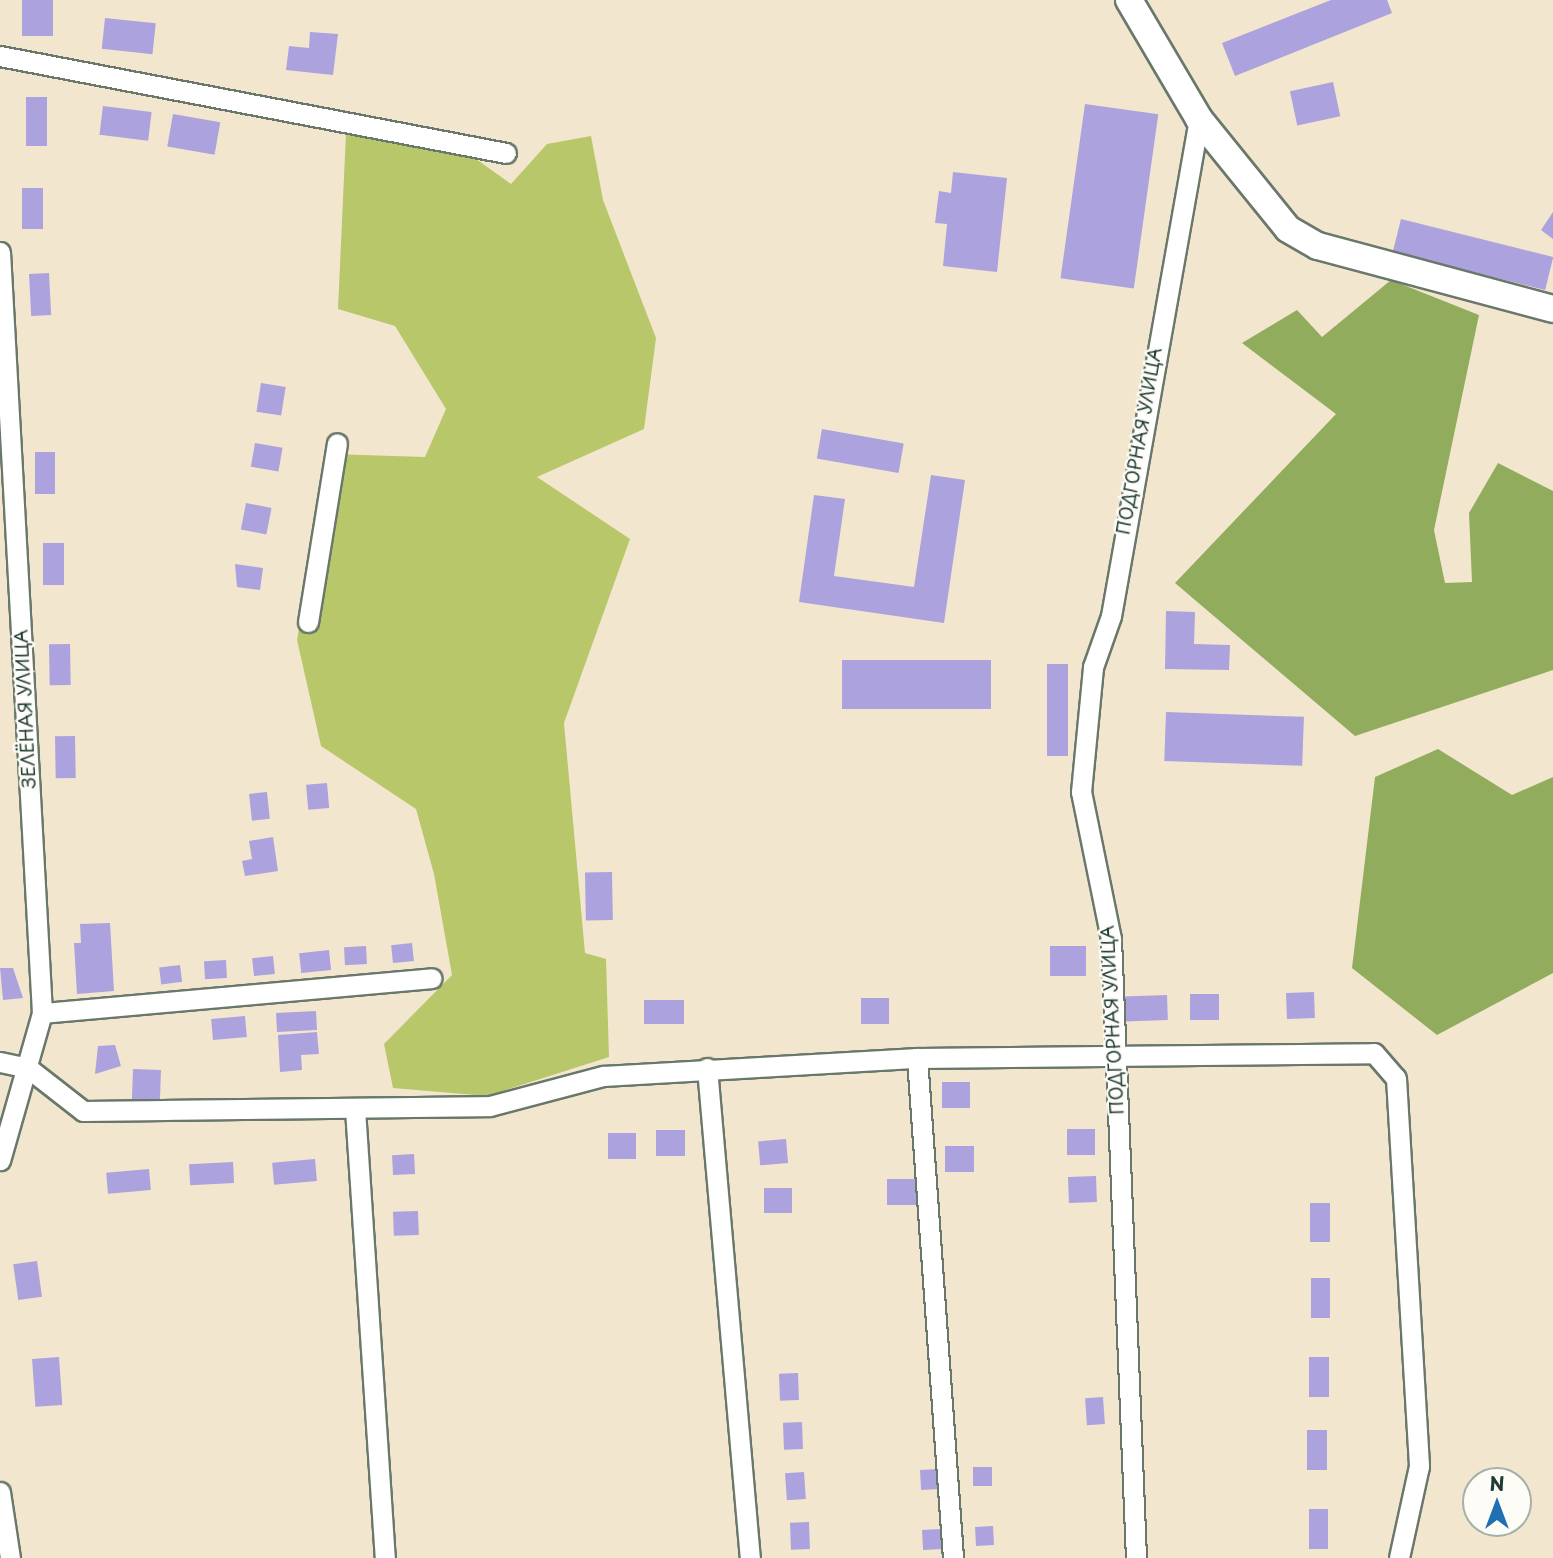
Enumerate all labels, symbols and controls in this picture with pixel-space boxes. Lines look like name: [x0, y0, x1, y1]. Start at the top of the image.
street label: ПОДГОРНАЯ УЛИЦА: [1112, 346, 1166, 536]
street label: ЗЕЛЁНАЯ УЛИЦА: [10, 629, 40, 789]
street label: ПОДГОРНАЯ УЛИЦА: [1096, 925, 1128, 1115]
north arrow: [1462, 1467, 1532, 1537]
text: N: [1489, 1469, 1505, 1497]

